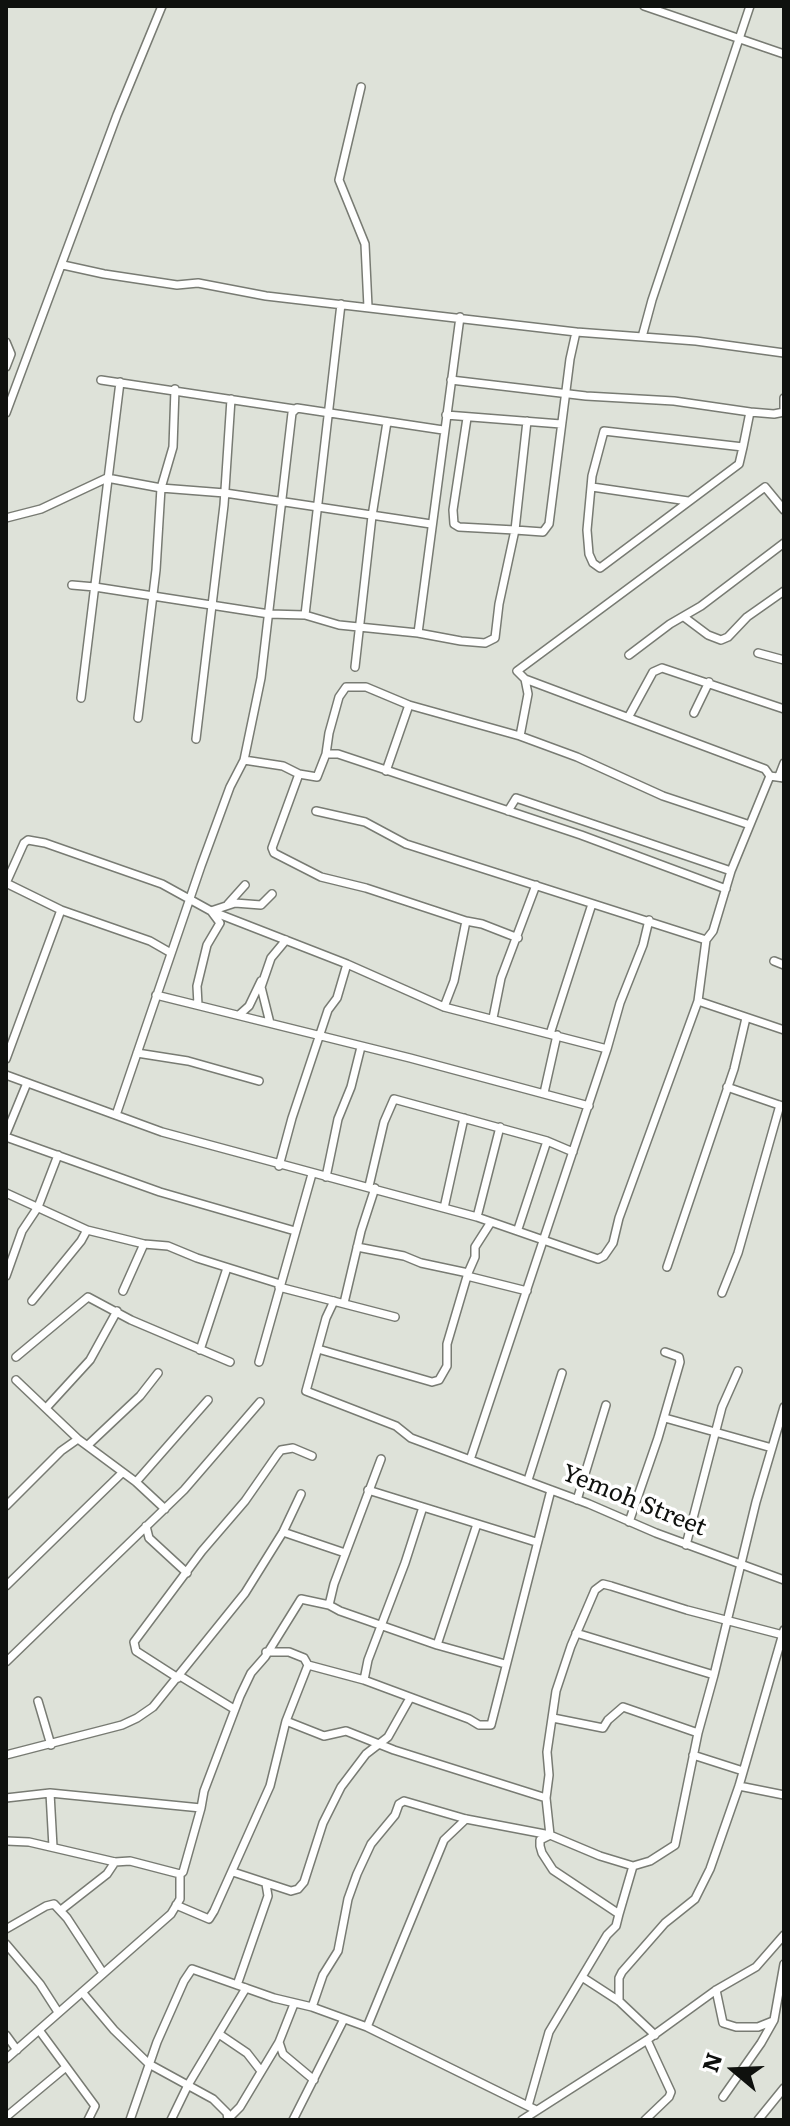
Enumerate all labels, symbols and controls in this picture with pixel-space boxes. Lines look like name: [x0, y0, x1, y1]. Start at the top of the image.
street label: Yemoh Street: [558, 1459, 710, 1543]
north arrow: [694, 2030, 774, 2110]
text: N: [692, 2048, 729, 2076]

